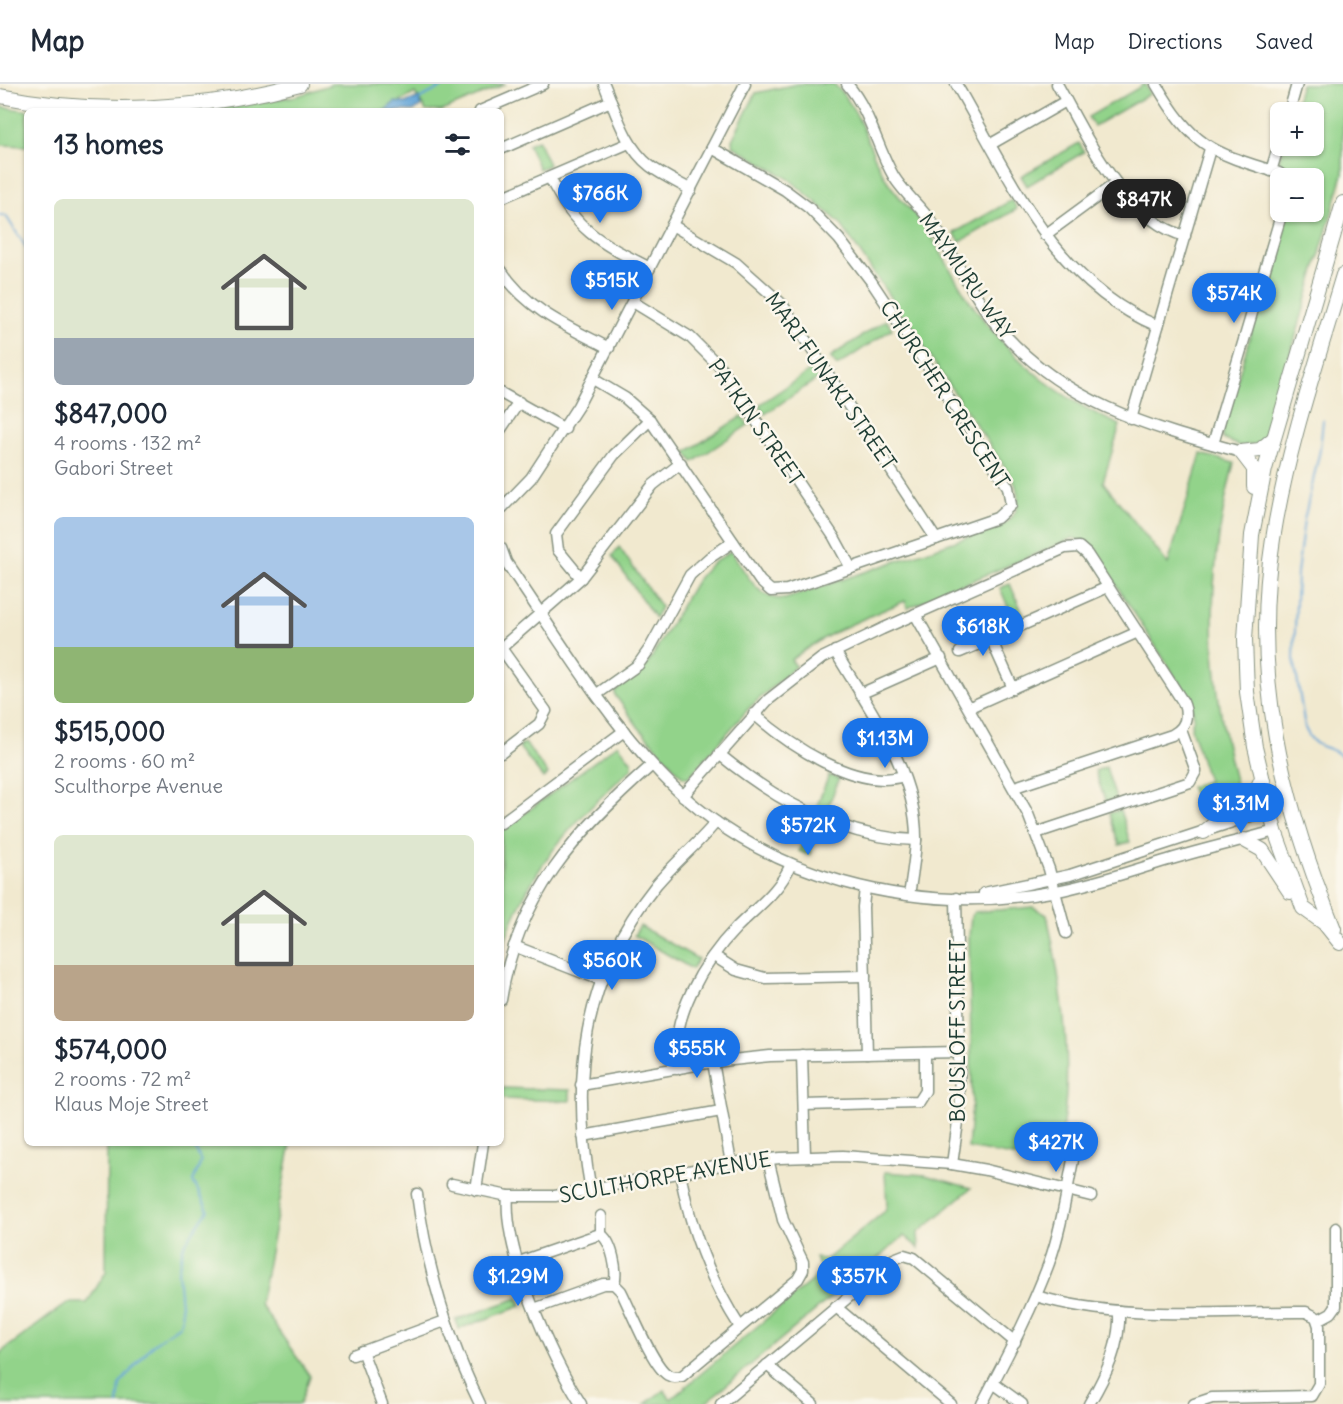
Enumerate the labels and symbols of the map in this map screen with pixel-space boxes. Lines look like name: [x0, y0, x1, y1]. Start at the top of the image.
pin: $766K: [558, 173, 642, 224]
pin: $847K: [1102, 179, 1186, 230]
street label: MAYMURU WAY: [913, 208, 1021, 345]
pin: $515K: [570, 260, 654, 311]
pin: $574K: [1192, 273, 1276, 324]
street label: MARI FUNAKI STREET: [759, 287, 903, 475]
street label: CHURCHER CRESCENT: [874, 295, 1016, 493]
street label: PATKIN STREET: [702, 353, 810, 491]
pin: $618K: [941, 606, 1025, 657]
pin: $1.13M: [836, 718, 934, 769]
pin: $1.31M: [1192, 783, 1290, 834]
pin: $572K: [766, 805, 850, 856]
street label: BOUSLOFF STREET: [944, 939, 971, 1123]
pin: $560K: [570, 940, 654, 991]
pin: $555K: [655, 1028, 739, 1079]
pin: $427K: [1014, 1122, 1098, 1173]
street label: SCULTHORPE AVENUE: [557, 1145, 773, 1209]
pin: $1.29M: [469, 1256, 567, 1307]
pin: $357K: [817, 1256, 901, 1307]

